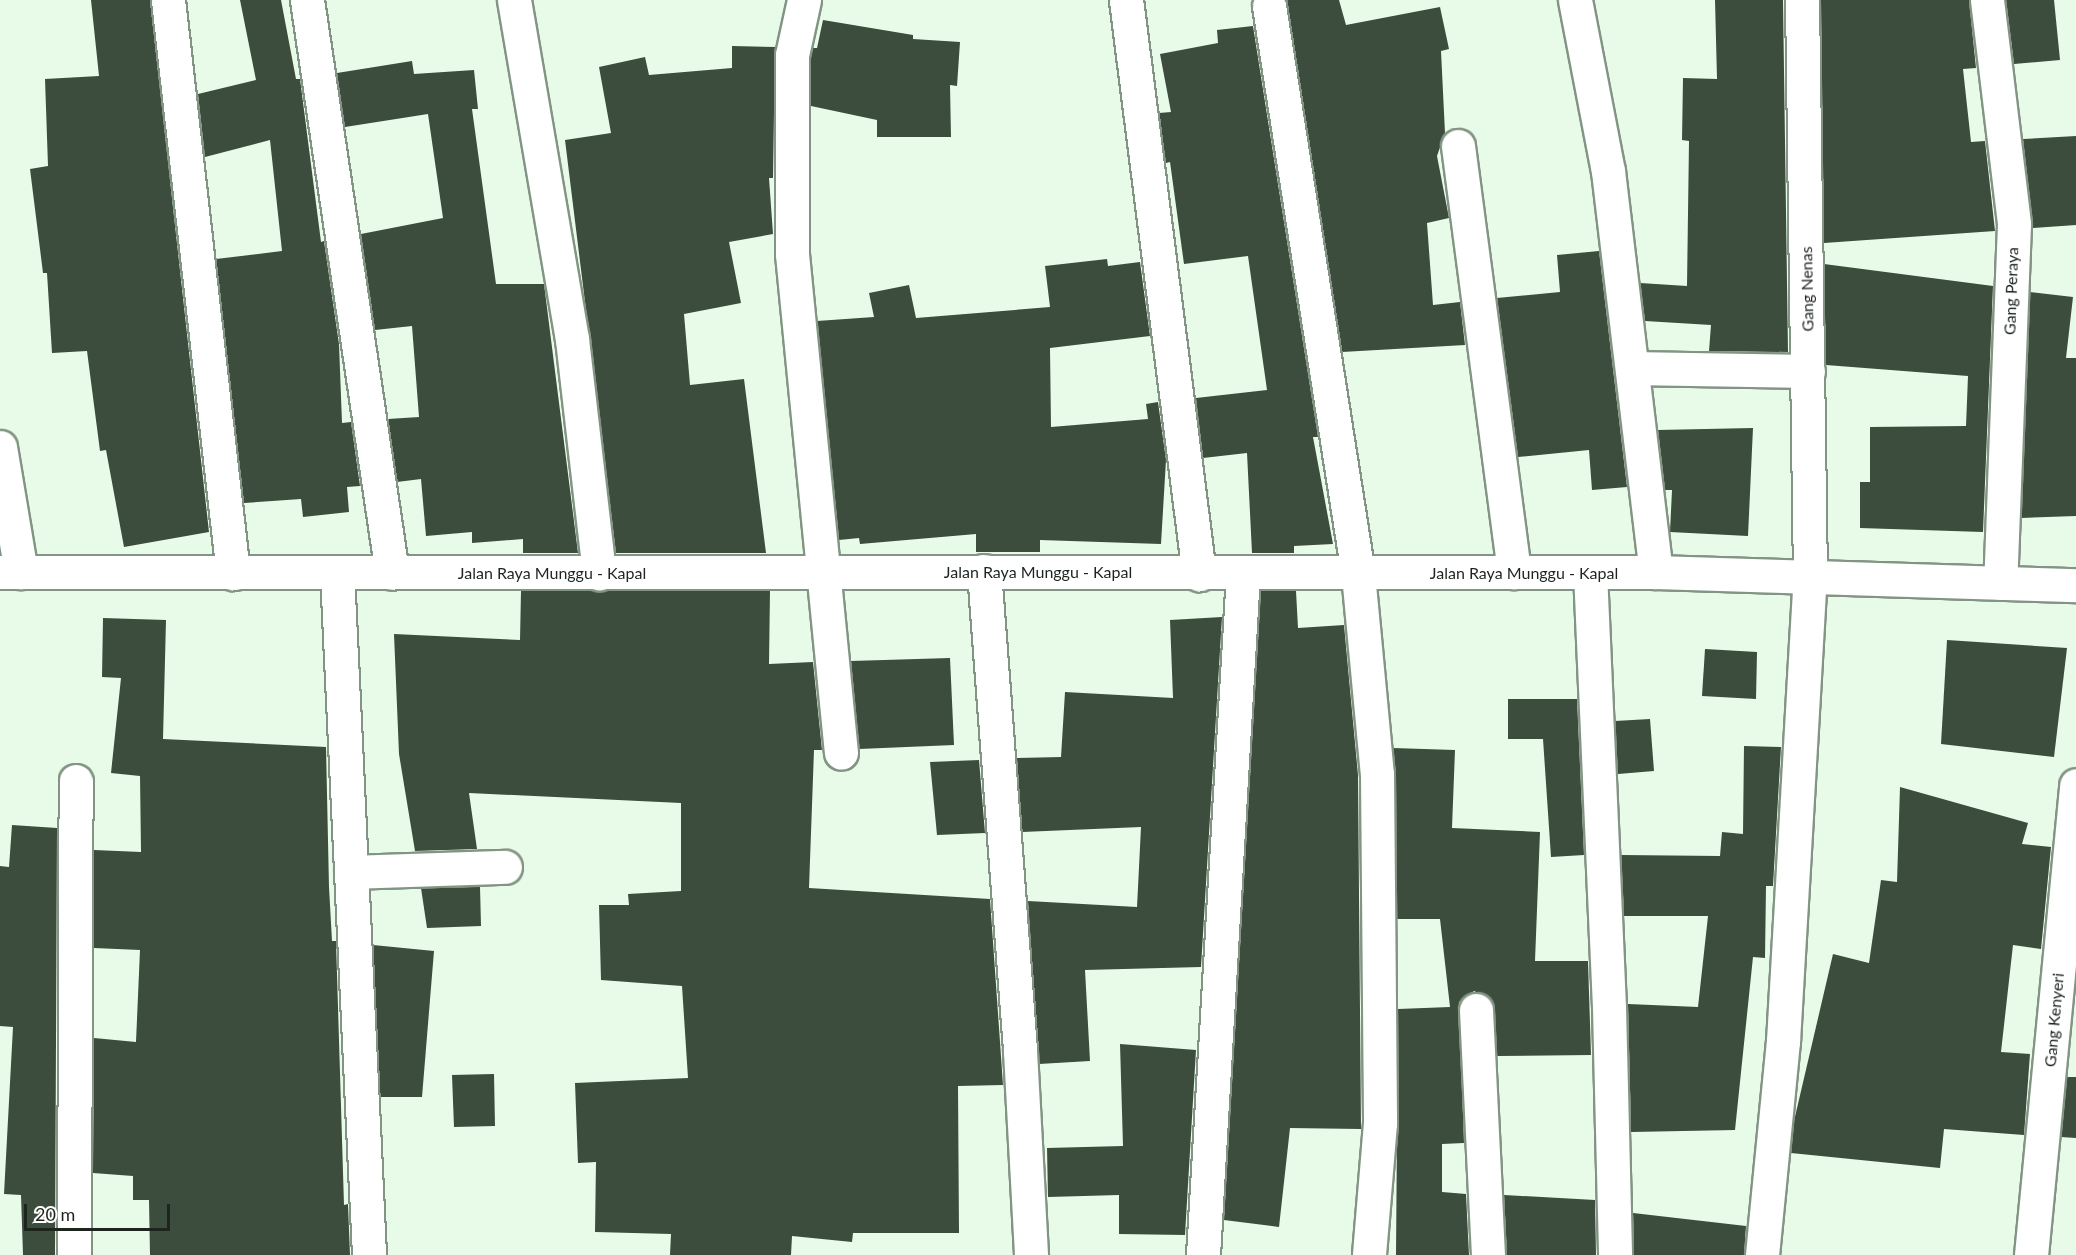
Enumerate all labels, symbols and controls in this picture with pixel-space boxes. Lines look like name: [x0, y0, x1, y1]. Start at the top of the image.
street label: Gang Nenas: [1797, 246, 1817, 332]
street label: Gang Peraya: [2000, 247, 2022, 335]
street label: Jalan Raya Munggu - Kapal: [944, 562, 1132, 582]
street label: Jalan Raya Munggu - Kapal: [458, 563, 646, 583]
street label: Jalan Raya Munggu - Kapal: [1430, 563, 1618, 583]
street label: Gang Kenyeri: [2040, 972, 2068, 1068]
scale bar: [27, 1192, 172, 1230]
text: 20 m: [35, 1203, 75, 1225]

